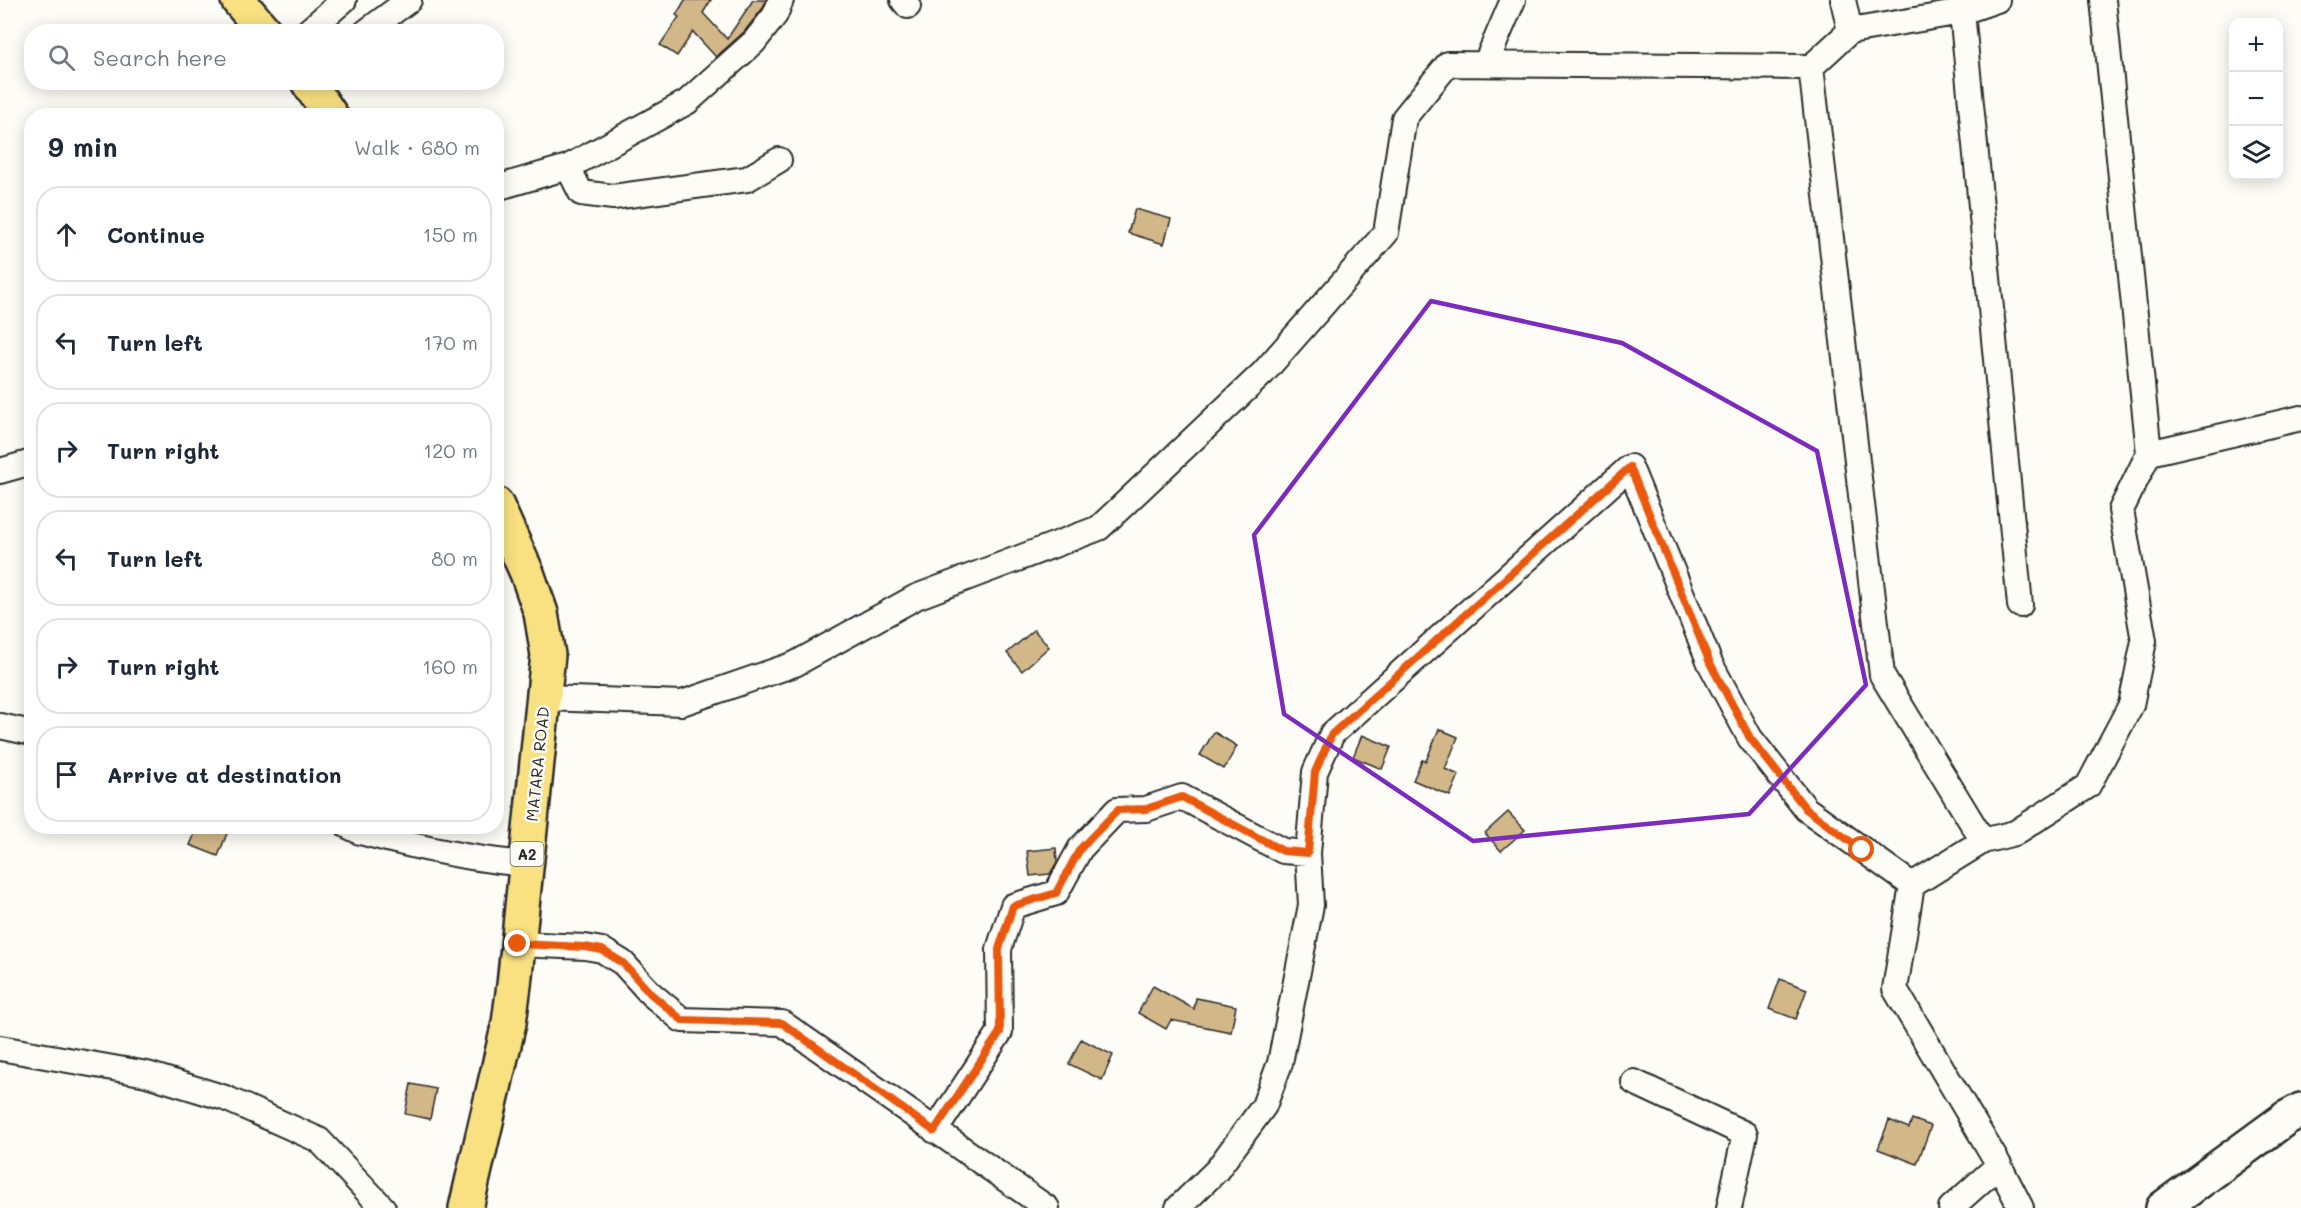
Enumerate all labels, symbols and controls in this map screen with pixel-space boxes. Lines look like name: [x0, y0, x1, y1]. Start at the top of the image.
map controls: [2229, 18, 2283, 180]
button: +: [2229, 18, 2283, 72]
search box: [24, 24, 504, 90]
icon: search: [45, 41, 78, 74]
text: Search here: [93, 43, 227, 72]
button: −: [2229, 72, 2283, 126]
button: layers: [2229, 126, 2283, 180]
text: 9 min: [48, 130, 117, 164]
text: Walk · 680 m: [354, 134, 480, 160]
icon: ahead: [50, 218, 83, 251]
text: Continue: [107, 220, 205, 249]
text: 150 m: [423, 221, 478, 247]
icon: left: [50, 326, 83, 359]
text: Turn left: [107, 328, 203, 357]
text: 170 m: [423, 329, 478, 355]
icon: right: [50, 434, 83, 467]
text: Turn right: [107, 436, 219, 465]
text: 120 m: [423, 437, 478, 463]
icon: left: [50, 542, 83, 575]
text: Turn left: [107, 544, 203, 573]
text: 80 m: [431, 545, 478, 571]
icon: right: [50, 650, 83, 683]
text: Turn right: [107, 652, 219, 681]
text: 160 m: [422, 653, 478, 679]
street label: MATARA ROAD: [521, 706, 553, 822]
icon: arrive: [50, 758, 83, 791]
text: Arrive at destination: [107, 760, 342, 789]
route start: [1848, 836, 1874, 862]
road number: A2: [510, 842, 544, 866]
route end: [504, 930, 530, 956]

